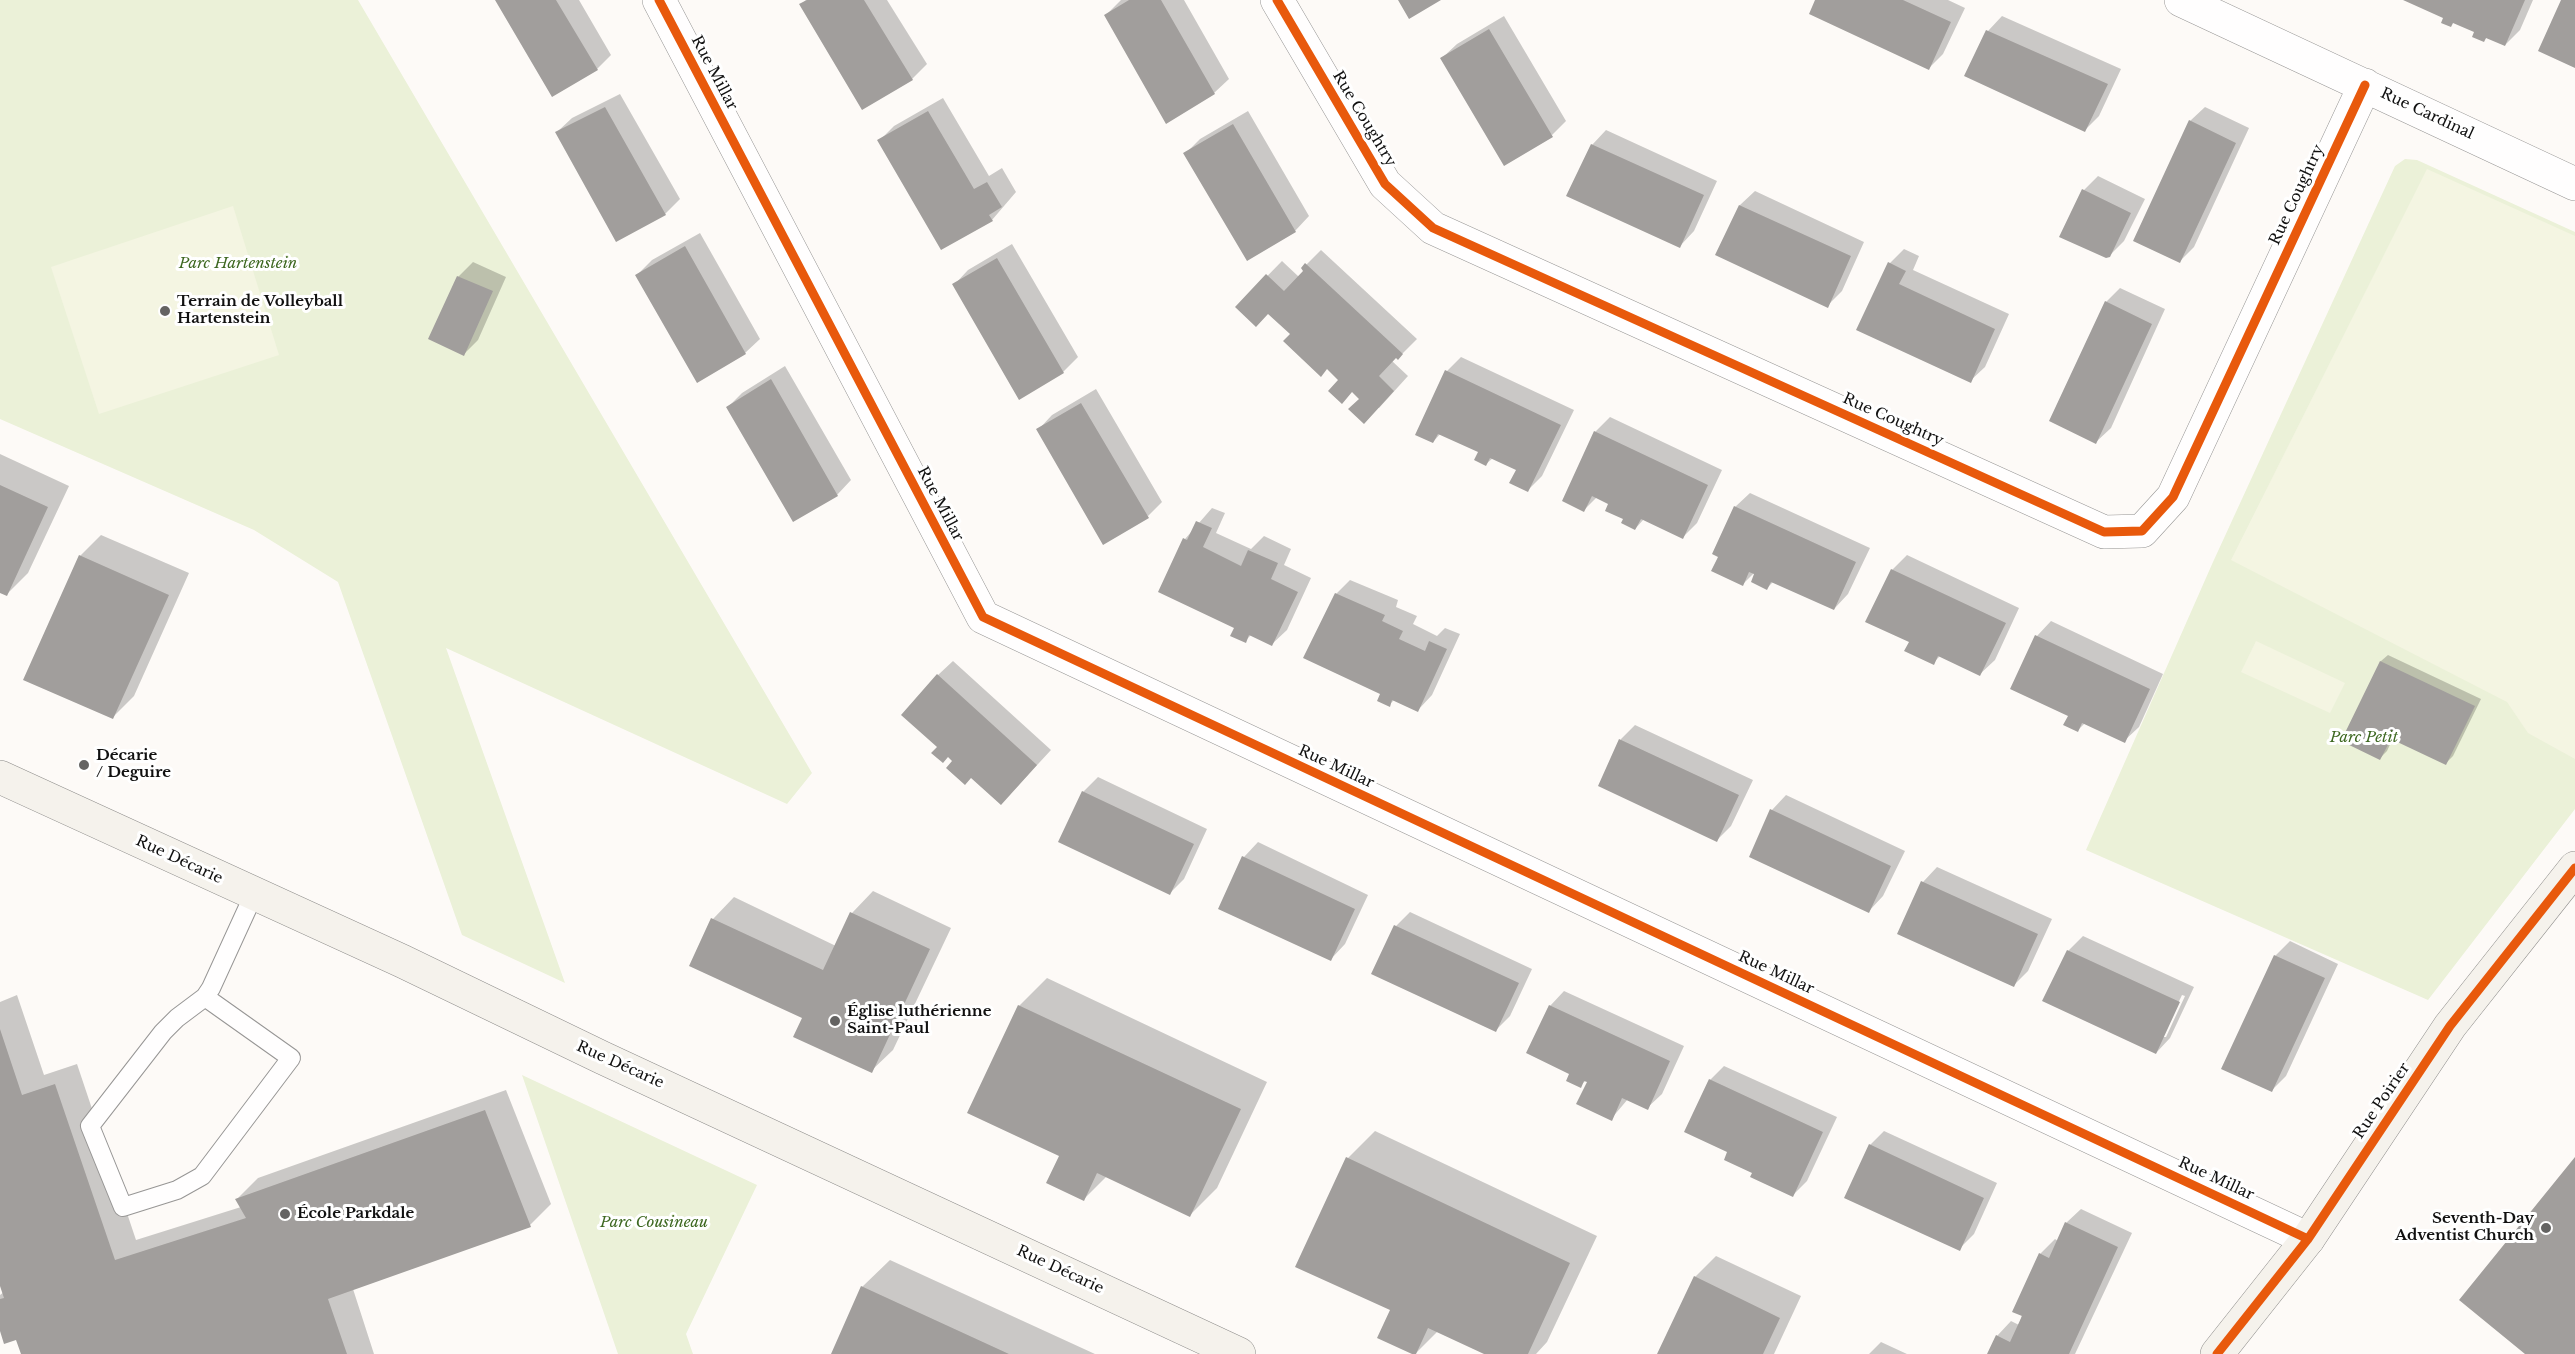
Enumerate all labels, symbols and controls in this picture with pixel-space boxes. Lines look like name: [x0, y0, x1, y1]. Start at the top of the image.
street label: Rue Millar: [687, 33, 741, 113]
street label: Rue Coughtry: [1328, 68, 1400, 170]
street label: Rue Cardinal: [2377, 85, 2477, 143]
street label: Rue Coughtry: [2266, 142, 2328, 248]
park label: Parc Hartenstein: [179, 255, 297, 273]
place label: Terrain de Volleyball Hartenstein: [177, 293, 343, 328]
marker: Terrain de Volleyball Hartenstein: [158, 304, 172, 318]
street label: Rue Coughtry: [1840, 390, 1946, 450]
street label: Rue Millar: [913, 464, 967, 544]
park label: Parc Petit: [2330, 729, 2398, 747]
street label: Rue Millar: [1295, 742, 1377, 792]
place label: Décarie / Deguire: [96, 747, 171, 782]
marker: Décarie / Deguire: [77, 758, 91, 772]
street label: Rue Décarie: [133, 832, 225, 888]
street label: Rue Millar: [1735, 948, 1817, 998]
place label: Église luthérienne Saint-Paul: [847, 1003, 992, 1038]
marker: Église luthérienne Saint-Paul: [828, 1014, 842, 1028]
street label: Rue Décarie: [573, 1038, 667, 1092]
street label: Rue Poirier: [2350, 1060, 2414, 1142]
street label: Rue Millar: [2175, 1154, 2257, 1204]
place label: École Parkdale: [297, 1205, 414, 1223]
marker: École Parkdale: [278, 1207, 292, 1221]
place label: Seventh-Day Adventist Church: [2395, 1210, 2534, 1245]
park label: Parc Cousineau: [600, 1214, 708, 1232]
marker: Seventh-Day Adventist Church: [2539, 1221, 2553, 1235]
street label: Rue Décarie: [1014, 1242, 1106, 1298]

